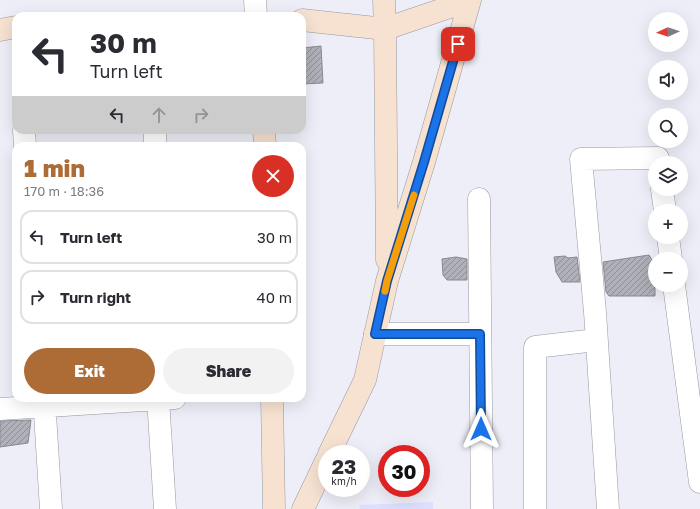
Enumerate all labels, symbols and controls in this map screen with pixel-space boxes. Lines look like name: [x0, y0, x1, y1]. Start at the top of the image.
north arrow: [648, 12, 688, 52]
map controls: [648, 12, 688, 292]
text: 30 m: [90, 26, 157, 59]
pin: [441, 27, 475, 61]
icon: left: [24, 28, 76, 80]
icon: arrive: [447, 33, 469, 55]
text: Turn left: [90, 60, 163, 82]
button: sound: [648, 60, 688, 100]
icon: left: [106, 104, 128, 126]
icon: ahead: [148, 104, 170, 126]
icon: right: [190, 104, 212, 126]
button: search: [648, 108, 688, 148]
text: 1 min: [24, 153, 85, 182]
button: close: [252, 155, 294, 197]
button: layers: [648, 156, 688, 196]
text: 170 m · 18:36: [24, 183, 104, 199]
button: +: [648, 204, 688, 244]
icon: left: [26, 226, 48, 248]
text: Turn left: [60, 228, 122, 246]
text: 30 m: [257, 228, 292, 246]
button: −: [648, 252, 688, 292]
icon: right: [26, 286, 48, 308]
text: Turn right: [60, 288, 131, 306]
text: 40 m: [257, 288, 292, 306]
button: Exit: [24, 348, 155, 394]
button: Share: [163, 348, 294, 394]
position arrow: [460, 408, 502, 450]
speed limit sign: 30: [378, 445, 430, 497]
text: 23: [332, 454, 356, 478]
text: km/h: [331, 475, 357, 487]

